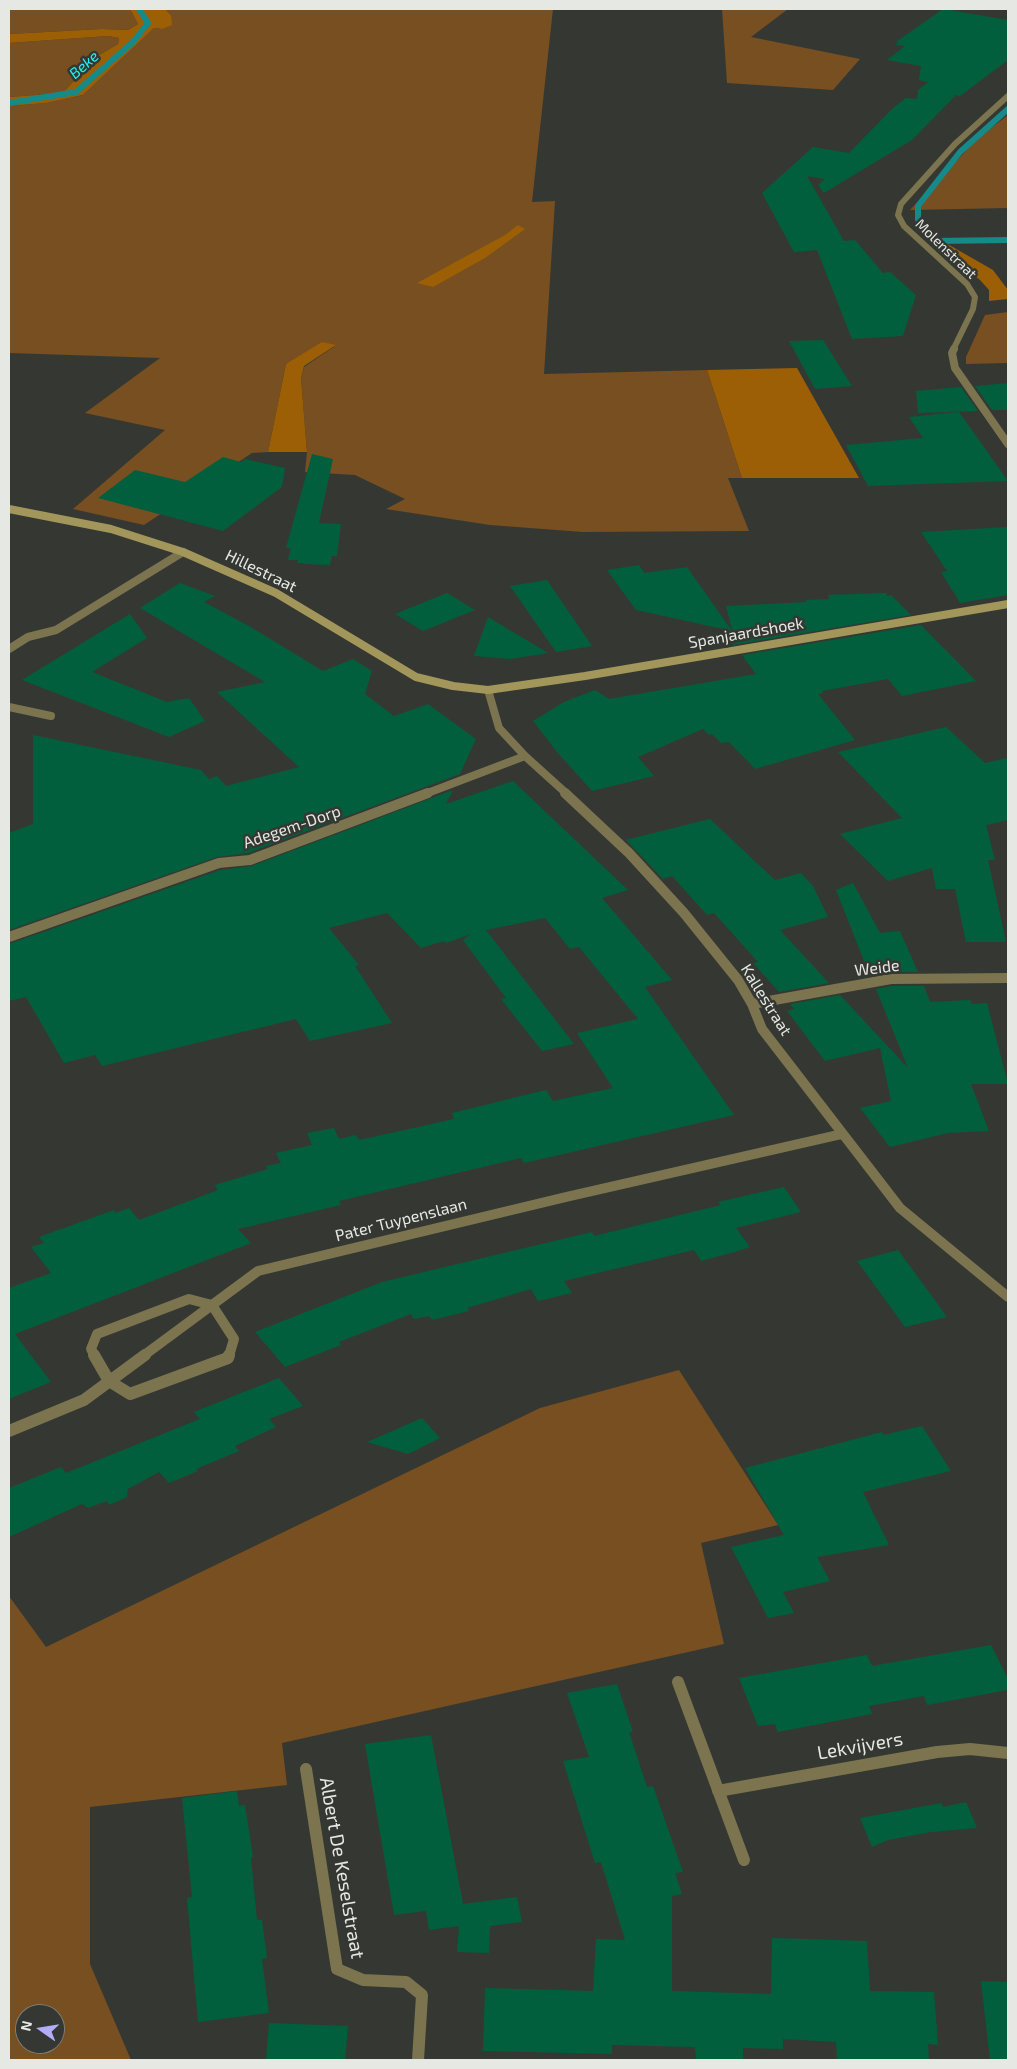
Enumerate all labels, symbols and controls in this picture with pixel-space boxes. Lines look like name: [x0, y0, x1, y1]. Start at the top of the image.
water label: Beke: [66, 47, 102, 83]
street label: Molenstraat: [912, 216, 980, 282]
street label: Hillestraat: [222, 545, 300, 597]
street label: Spanjaardshoek: [687, 613, 805, 653]
street label: Adegem-Dorp: [241, 801, 343, 853]
street label: Weide: [853, 956, 901, 980]
street label: Kallestraat: [736, 961, 796, 1039]
street label: Pater Tuypenslaan: [333, 1194, 469, 1246]
street label: Lekvijvers: [815, 1727, 905, 1765]
street label: Albert De Keselstraat: [315, 1775, 369, 1961]
north arrow: [15, 2004, 65, 2054]
text: N: [16, 2019, 35, 2033]

